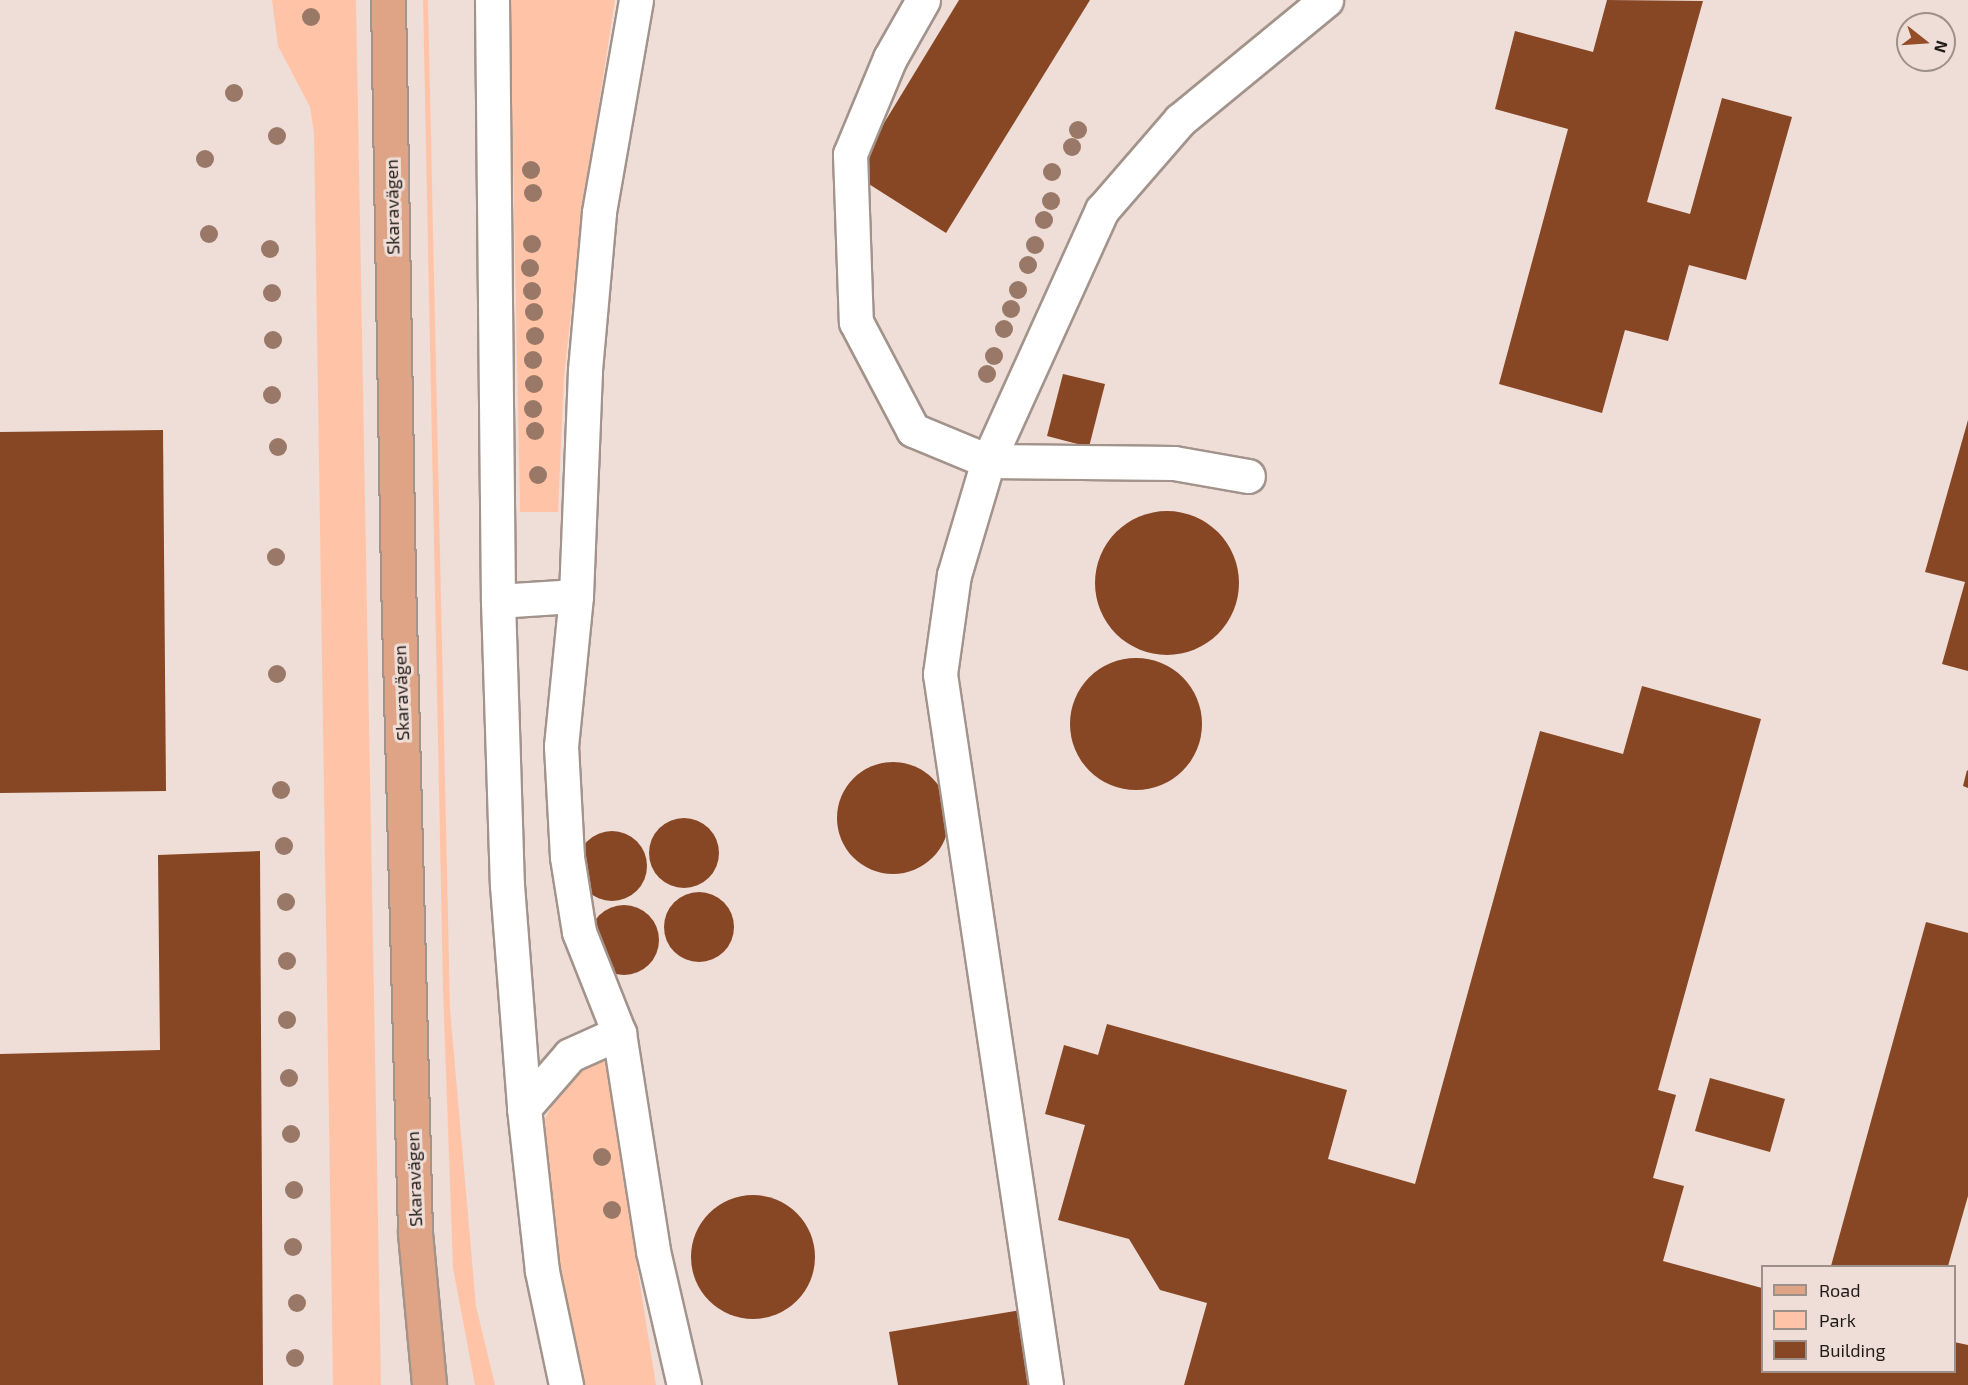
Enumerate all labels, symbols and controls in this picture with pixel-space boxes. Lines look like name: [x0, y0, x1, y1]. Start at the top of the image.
north arrow: [1896, 12, 1956, 72]
text: N: [1931, 39, 1953, 55]
street label: Skaravägen: [380, 159, 404, 255]
street label: Skaravägen: [389, 645, 413, 741]
street label: Skaravägen: [402, 1131, 426, 1227]
legend: [1761, 1265, 1956, 1373]
text: Road: [1819, 1279, 1860, 1301]
text: Park: [1819, 1309, 1856, 1331]
text: Building: [1819, 1339, 1886, 1361]

